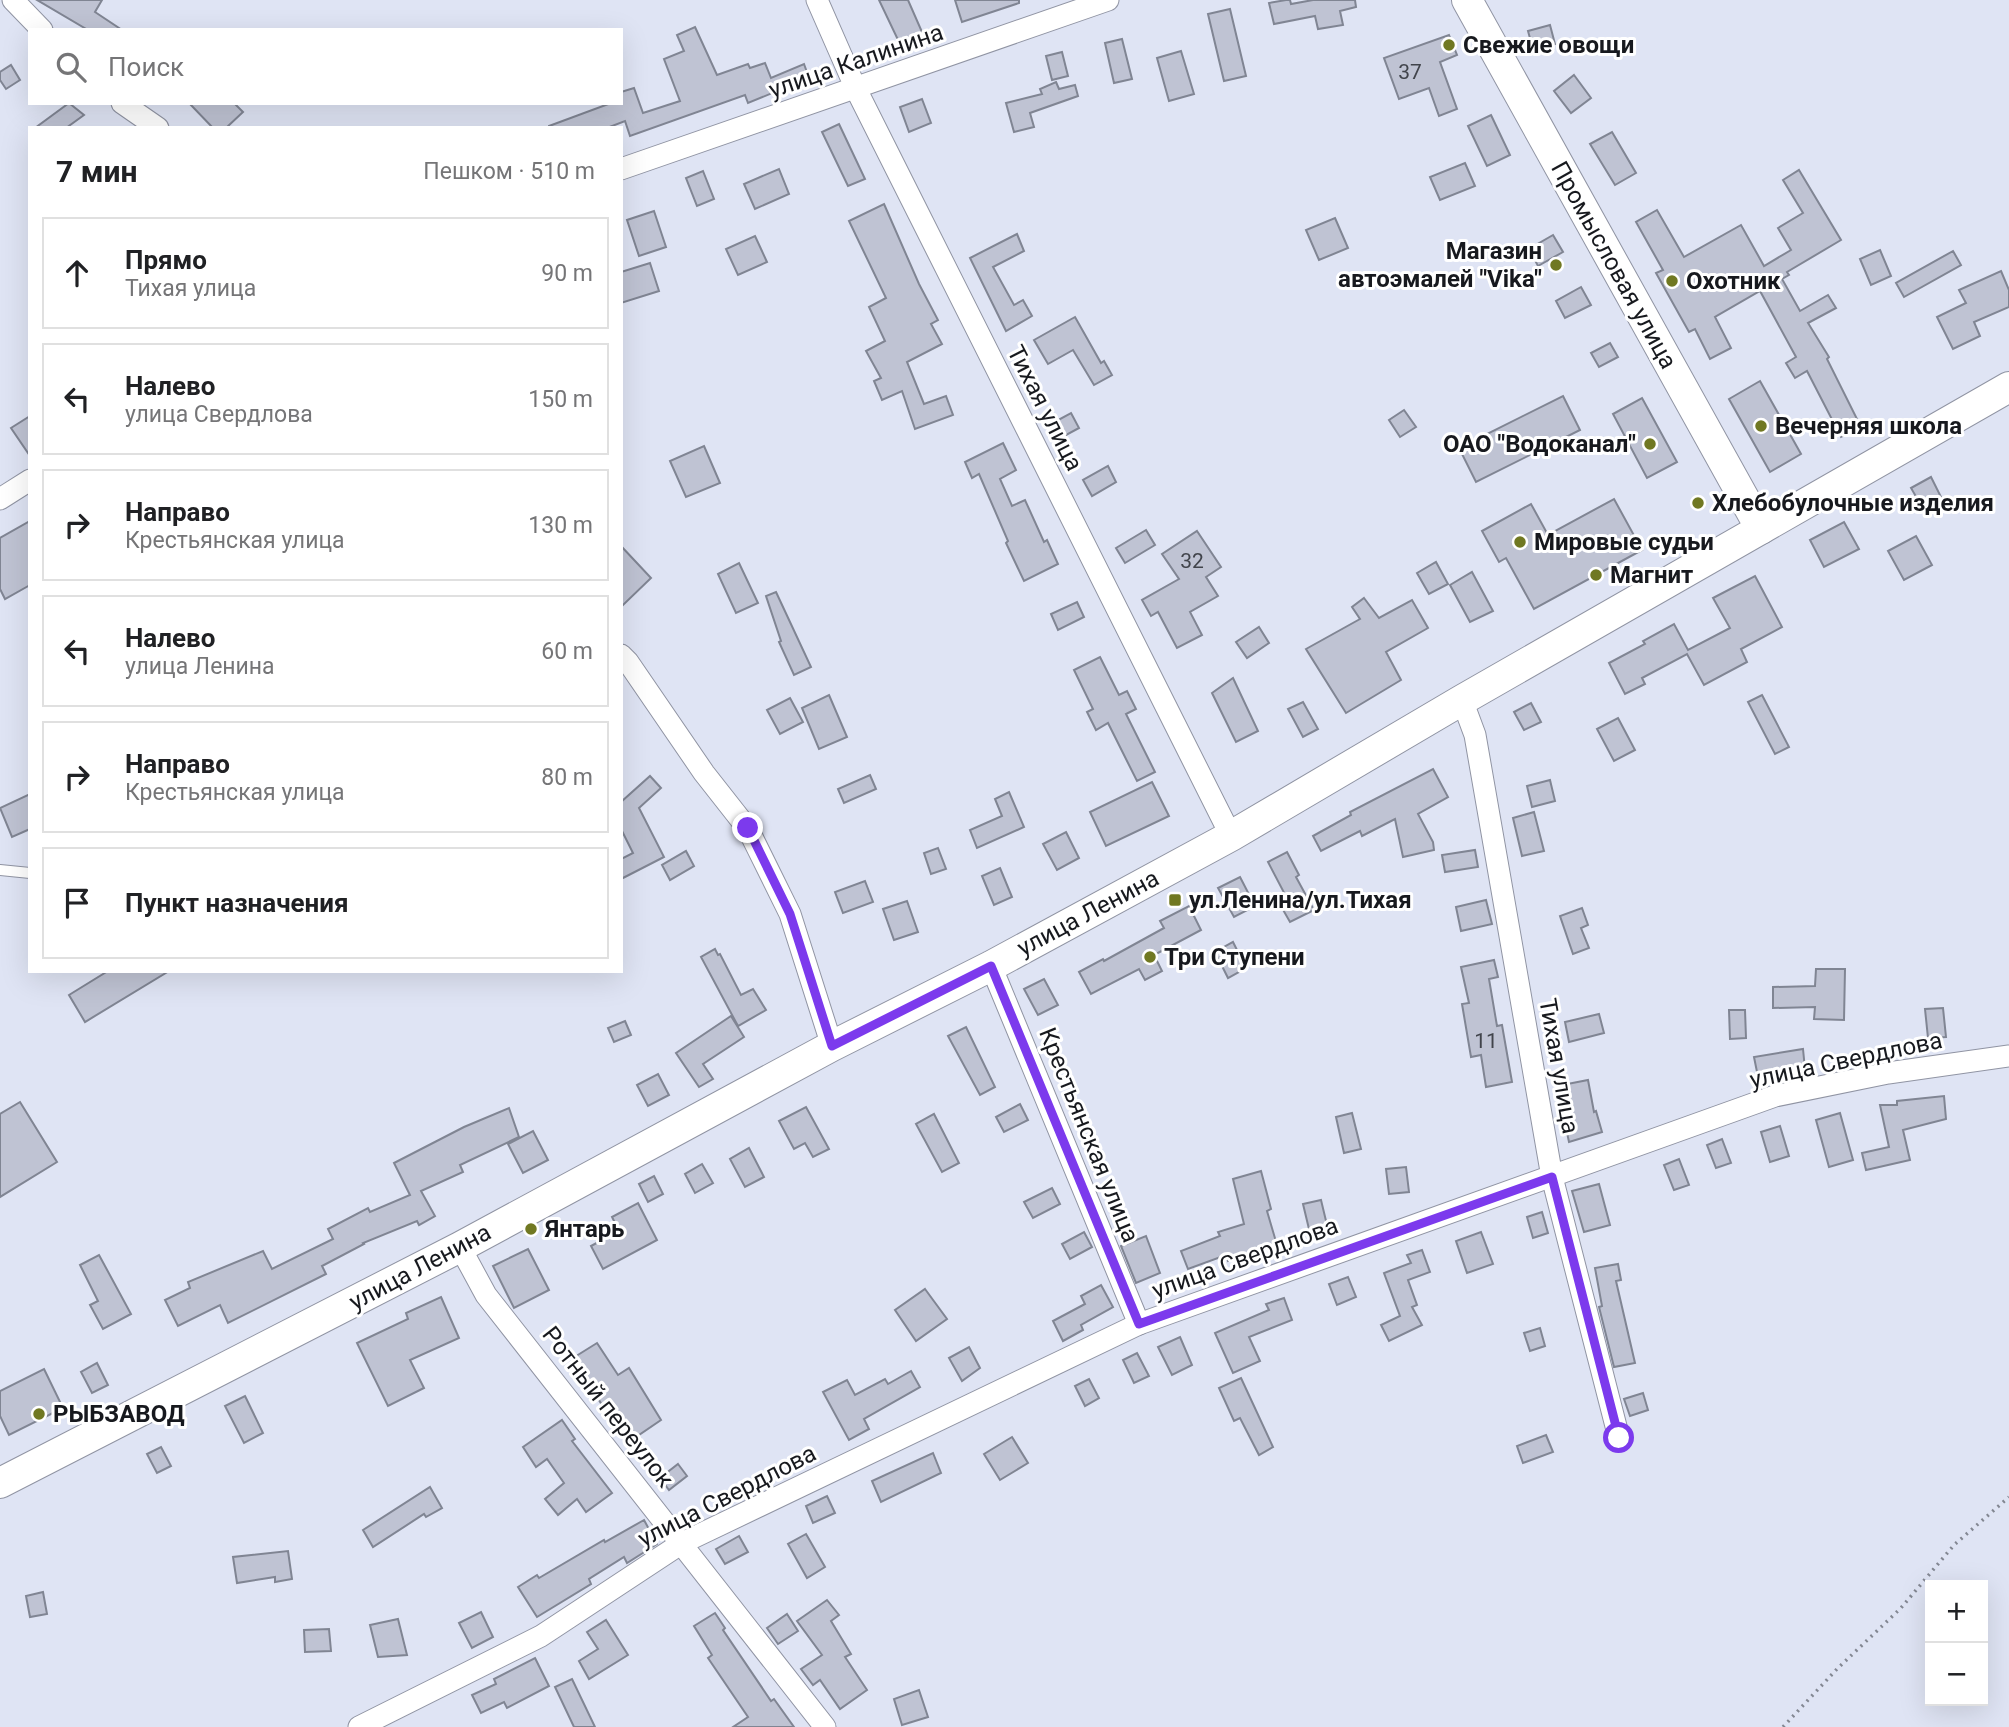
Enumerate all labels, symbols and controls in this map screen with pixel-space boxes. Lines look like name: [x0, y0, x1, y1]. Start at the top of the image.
street label: улица Калинина: [765, 18, 947, 104]
search box: [28, 28, 623, 105]
place label: Свежие овощи: [1463, 31, 1634, 59]
marker: Свежие овощи: [1441, 37, 1457, 53]
icon: search: [52, 48, 90, 86]
text: Поиск: [108, 52, 184, 82]
house number: 37: [1398, 60, 1422, 84]
text: 7 мин: [56, 154, 137, 189]
street label: Промысловая улица: [1545, 156, 1683, 374]
text: Пешком · 510 m: [423, 158, 595, 185]
place label: Магазин автоэмалей "Vika": [1338, 237, 1542, 293]
text: Прямо: [125, 245, 207, 275]
icon: ahead: [58, 254, 96, 292]
marker: Магазин автоэмалей "Vika": [1548, 257, 1564, 273]
text: 90 m: [541, 260, 593, 287]
place label: Охотник: [1686, 267, 1781, 295]
marker: Охотник: [1664, 273, 1680, 289]
text: Тихая улица: [125, 275, 256, 302]
street label: Тихая улица: [1001, 341, 1089, 475]
text: Налево: [125, 371, 215, 401]
icon: left: [58, 380, 96, 418]
text: 150 m: [528, 386, 593, 413]
text: улица Свердлова: [125, 401, 313, 428]
place label: Вечерняя школа: [1775, 412, 1962, 440]
marker: Вечерняя школа: [1753, 418, 1769, 434]
place label: ОАО "Водоканал": [1443, 430, 1636, 458]
marker: ОАО "Водоканал": [1642, 436, 1658, 452]
place label: Хлебобулочные изделия: [1712, 489, 1994, 517]
marker: Хлебобулочные изделия: [1690, 495, 1706, 511]
text: Направо: [125, 497, 230, 527]
icon: right: [58, 506, 96, 544]
text: 130 m: [528, 512, 593, 539]
text: Крестьянская улица: [125, 527, 345, 554]
place label: Мировые судьи: [1534, 528, 1714, 556]
marker: Мировые судьи: [1512, 534, 1528, 550]
house number: 32: [1180, 549, 1204, 573]
place label: Магнит: [1610, 561, 1693, 589]
marker: Магнит: [1588, 567, 1604, 583]
text: Налево: [125, 623, 215, 653]
icon: left: [58, 632, 96, 670]
text: 60 m: [541, 638, 593, 665]
text: улица Ленина: [125, 653, 275, 680]
text: Направо: [125, 749, 230, 779]
icon: right: [58, 758, 96, 796]
text: 80 m: [541, 764, 593, 791]
text: Крестьянская улица: [125, 779, 345, 806]
route end: [732, 812, 763, 843]
street label: улица Ленина: [1012, 864, 1164, 962]
icon: arrive: [58, 884, 96, 922]
place label: ул.Ленина/ул.Тихая: [1189, 886, 1412, 914]
text: Пункт назначения: [125, 888, 349, 918]
marker: ул.Ленина/ул.Тихая: [1167, 892, 1183, 908]
place label: Три Ступени: [1164, 943, 1305, 971]
marker: Три Ступени: [1142, 949, 1158, 965]
street label: Тихая улица: [1533, 996, 1585, 1136]
street label: Крестьянская улица: [1033, 1024, 1145, 1246]
street label: улица Свердлова: [1747, 1026, 1945, 1094]
house number: 11: [1474, 1029, 1498, 1053]
street label: улица Свердлова: [1148, 1211, 1342, 1305]
place label: Янтарь: [544, 1215, 624, 1243]
street label: улица Ленина: [344, 1218, 496, 1316]
marker: Янтарь: [523, 1221, 539, 1237]
street label: Ротный переулок: [537, 1321, 679, 1493]
place label: РЫБЗАВОД: [53, 1400, 185, 1428]
marker: РЫБЗАВОД: [31, 1406, 47, 1422]
route start: [1603, 1422, 1634, 1453]
street label: улица Свердлова: [633, 1439, 821, 1553]
map controls: [1925, 1580, 1988, 1706]
button: +: [1925, 1580, 1988, 1643]
button: −: [1925, 1643, 1988, 1706]

